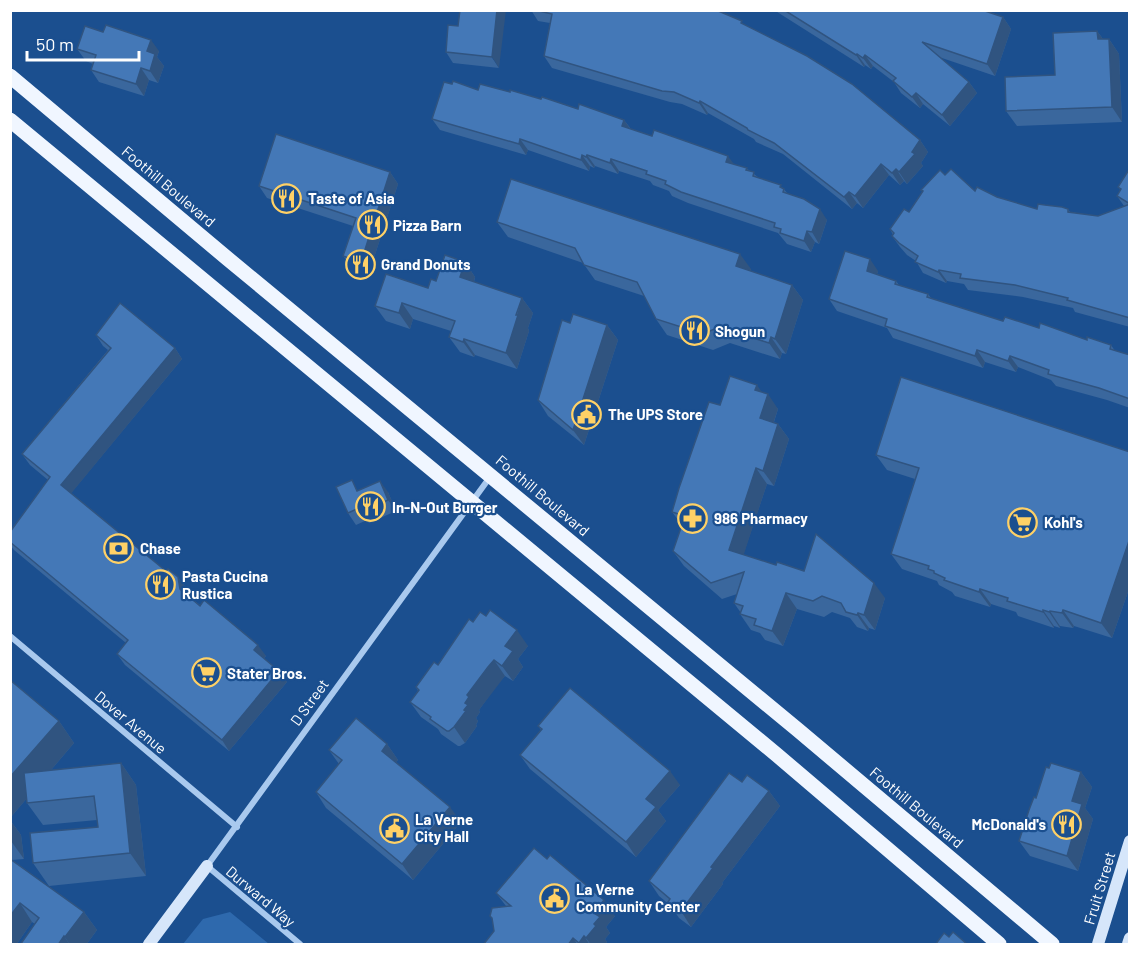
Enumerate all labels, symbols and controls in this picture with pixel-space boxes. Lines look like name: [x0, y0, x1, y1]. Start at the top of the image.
scale bar: [27, 24, 140, 62]
text: 50 m: [36, 33, 74, 55]
street label: Foothill Boulevard: [119, 142, 219, 230]
restaurant icon: Taste of Asia: [271, 182, 303, 214]
place label: Taste of Asia: [308, 189, 395, 207]
restaurant icon: Pizza Barn: [356, 209, 388, 241]
place label: Pizza Barn: [393, 216, 462, 234]
restaurant icon: Grand Donuts: [344, 248, 376, 280]
place label: Grand Donuts: [381, 255, 471, 273]
restaurant icon: Shogun: [678, 315, 710, 347]
place label: Shogun: [715, 322, 765, 340]
public building icon: The UPS Store: [571, 398, 603, 430]
place label: The UPS Store: [608, 405, 703, 423]
street label: Foothill Boulevard: [493, 451, 593, 539]
restaurant icon: In-N-Out Burger: [355, 491, 387, 523]
place label: In-N-Out Burger: [392, 498, 498, 516]
pharmacy icon: 986 Pharmacy: [677, 502, 709, 534]
supermarket icon: Kohl's: [1007, 506, 1039, 538]
place label: 986 Pharmacy: [714, 509, 808, 527]
place label: Kohl's: [1044, 513, 1083, 531]
bank icon: Chase: [103, 532, 135, 564]
place label: Chase: [140, 539, 181, 557]
place label: Pasta Cucina Rustica: [182, 567, 268, 602]
restaurant icon: Pasta Cucina Rustica: [145, 569, 177, 601]
supermarket icon: Stater Bros.: [190, 657, 222, 689]
place label: Stater Bros.: [227, 664, 307, 682]
street label: D Street: [286, 675, 332, 729]
street label: Dover Avenue: [91, 687, 171, 757]
street label: Foothill Boulevard: [867, 763, 967, 851]
restaurant icon: McDonald's: [1051, 808, 1083, 840]
place label: La Verne City Hall: [415, 810, 473, 845]
public building icon: La Verne City Hall: [378, 812, 410, 844]
place label: McDonald's: [972, 815, 1046, 833]
street label: Fruit Street: [1079, 849, 1119, 927]
street label: Durward Way: [223, 862, 299, 930]
place label: La Verne Community Center: [576, 880, 700, 915]
public building icon: La Verne Community Center: [539, 882, 571, 914]

